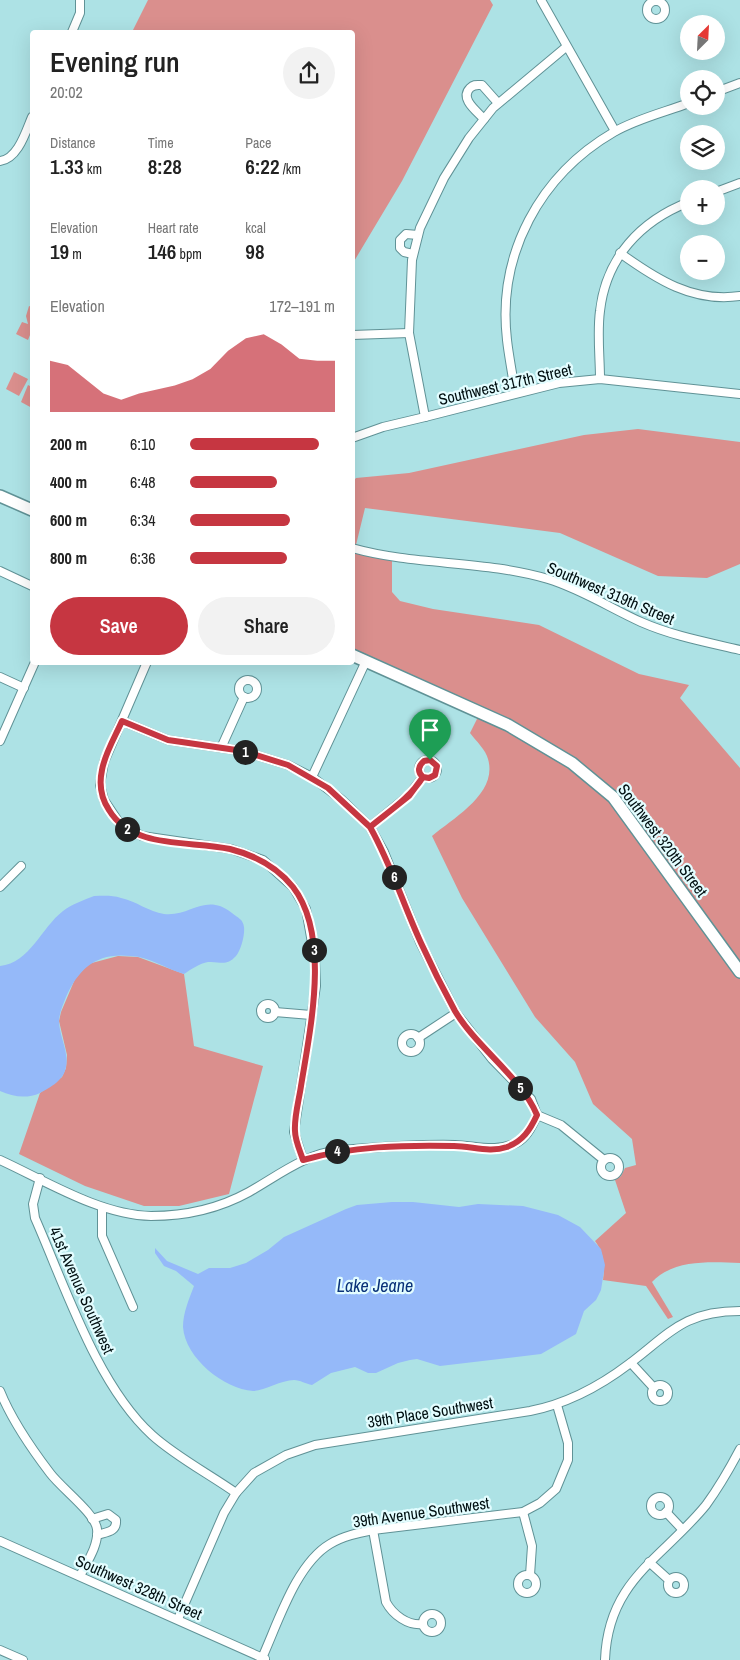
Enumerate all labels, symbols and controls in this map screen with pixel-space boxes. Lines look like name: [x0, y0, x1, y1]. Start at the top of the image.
north arrow: [680, 15, 725, 60]
map controls: [680, 15, 725, 280]
text: Evening run: [50, 43, 180, 81]
button: share: [283, 47, 335, 99]
button: locate: [680, 70, 725, 115]
text: 20:02: [50, 81, 83, 103]
button: layers: [680, 125, 725, 170]
text: Distance: [50, 134, 95, 152]
text: Time: [148, 134, 174, 152]
text: Pace: [245, 134, 272, 152]
text: 1.33: [50, 152, 84, 181]
text: 8:28: [148, 152, 182, 181]
text: 6:22: [245, 152, 279, 181]
text: km: [84, 160, 102, 178]
text: /km: [279, 160, 301, 178]
button: +: [680, 180, 725, 225]
text: Elevation: [50, 219, 98, 237]
text: Heart rate: [148, 219, 199, 237]
text: kcal: [245, 219, 266, 237]
button: −: [680, 235, 725, 280]
text: 19: [50, 237, 69, 266]
text: 146: [148, 237, 176, 266]
text: 98: [245, 237, 264, 266]
text: m: [69, 245, 82, 263]
text: bpm: [176, 245, 202, 263]
text: Elevation: [50, 295, 105, 317]
text: 172–191 m: [269, 295, 335, 317]
street label: Southwest 317th Street: [436, 358, 574, 410]
text: 200 m: [50, 433, 87, 455]
text: 6:10: [130, 433, 156, 455]
text: 400 m: [50, 471, 87, 493]
text: 6:48: [130, 471, 156, 493]
text: 600 m: [50, 509, 87, 531]
text: 6:34: [130, 509, 156, 531]
text: 800 m: [50, 547, 87, 569]
text: 6:36: [130, 547, 156, 569]
street label: Southwest 319th Street: [544, 556, 678, 630]
button: Save: [50, 597, 188, 655]
button: Share: [198, 597, 335, 655]
pin: [409, 709, 451, 760]
icon: arrive: [416, 716, 444, 744]
pin: 1: [232, 740, 258, 764]
text: 1: [242, 743, 249, 761]
street label: Southwest 320th Street: [613, 779, 713, 901]
pin: 2: [114, 816, 140, 842]
text: 2: [124, 820, 131, 838]
pin: 6: [382, 864, 406, 890]
text: 6: [391, 868, 398, 886]
pin: 3: [302, 938, 326, 962]
text: 3: [311, 941, 318, 959]
pin: 5: [508, 1076, 532, 1100]
text: 5: [517, 1079, 524, 1097]
pin: 4: [324, 1138, 350, 1164]
text: 4: [334, 1142, 341, 1160]
street label: 41st Avenue Southwest: [44, 1223, 120, 1357]
water label: Lake Jeane: [337, 1273, 413, 1298]
street label: 39th Place Southwest: [366, 1391, 495, 1433]
street label: 39th Avenue Southwest: [351, 1491, 491, 1532]
street label: Southwest 328th Street: [72, 1549, 206, 1625]

